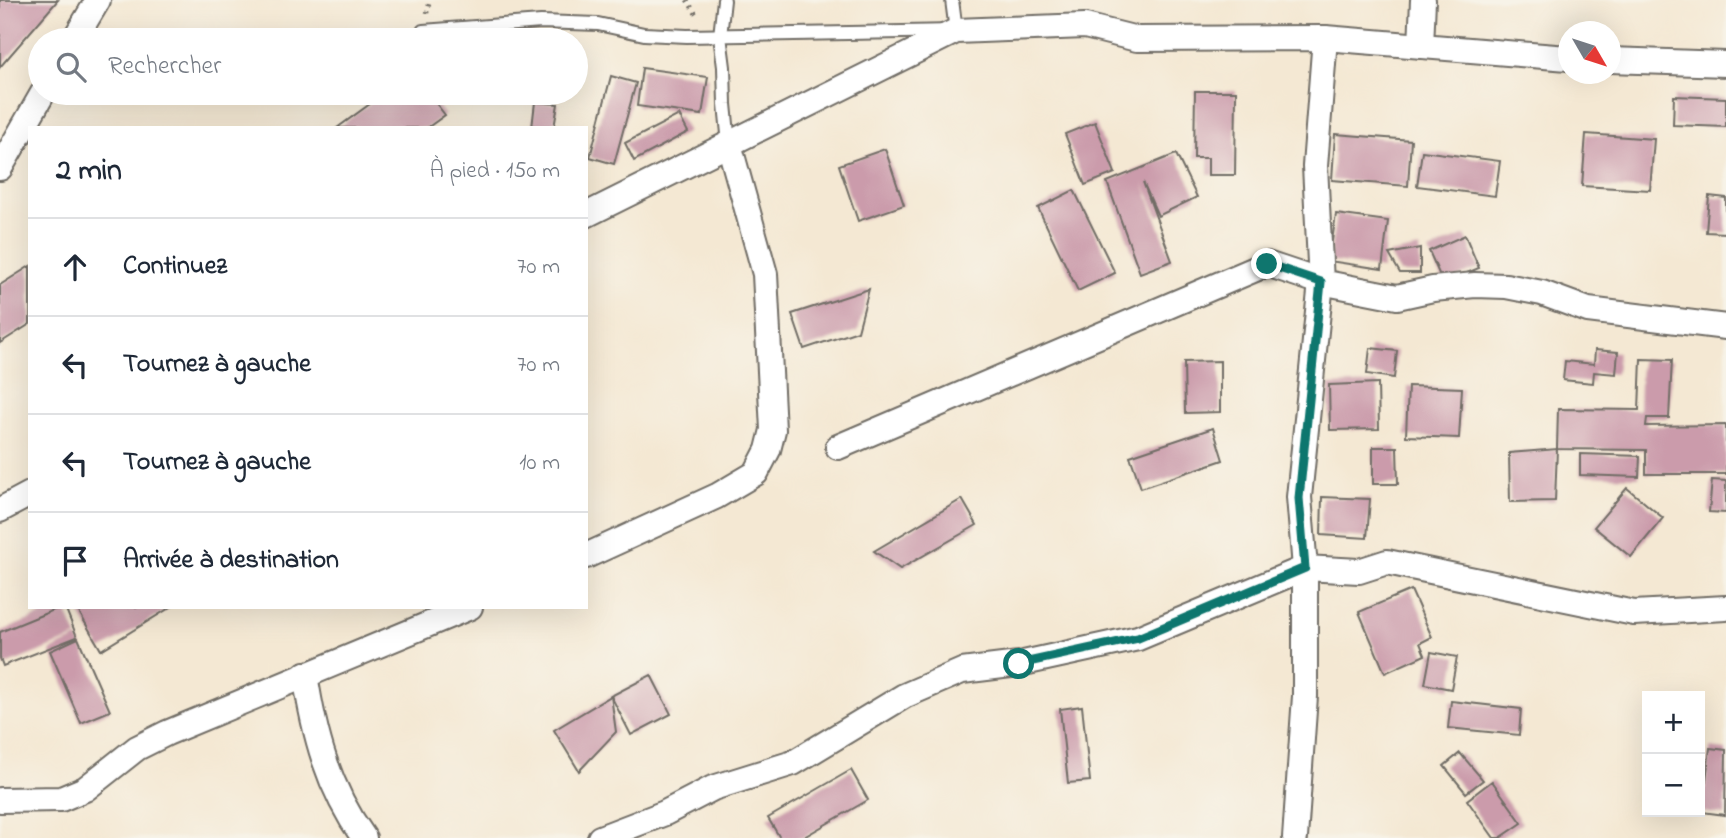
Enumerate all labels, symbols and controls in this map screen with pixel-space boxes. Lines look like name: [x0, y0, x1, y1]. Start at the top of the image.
north arrow: [1558, 21, 1621, 84]
search box: [28, 28, 588, 105]
icon: search: [52, 48, 90, 86]
text: Rechercher: [108, 48, 221, 86]
text: 2 min: [56, 150, 122, 194]
text: À pied · 150 m: [430, 155, 560, 188]
icon: ahead: [56, 248, 94, 286]
text: Continuez: [123, 248, 227, 286]
route end: [1251, 248, 1282, 279]
text: 70 m: [517, 251, 560, 284]
icon: left: [56, 346, 94, 384]
text: Tournez à gauche: [123, 346, 311, 384]
text: 70 m: [517, 349, 560, 382]
icon: left: [56, 444, 94, 482]
text: Tournez à gauche: [123, 444, 311, 482]
text: 10 m: [519, 447, 560, 480]
icon: arrive: [56, 542, 94, 580]
text: Arrivée à destination: [123, 542, 339, 580]
route start: [1003, 648, 1034, 679]
map controls: [1642, 691, 1705, 817]
button: +: [1642, 691, 1705, 754]
button: −: [1642, 754, 1705, 817]

